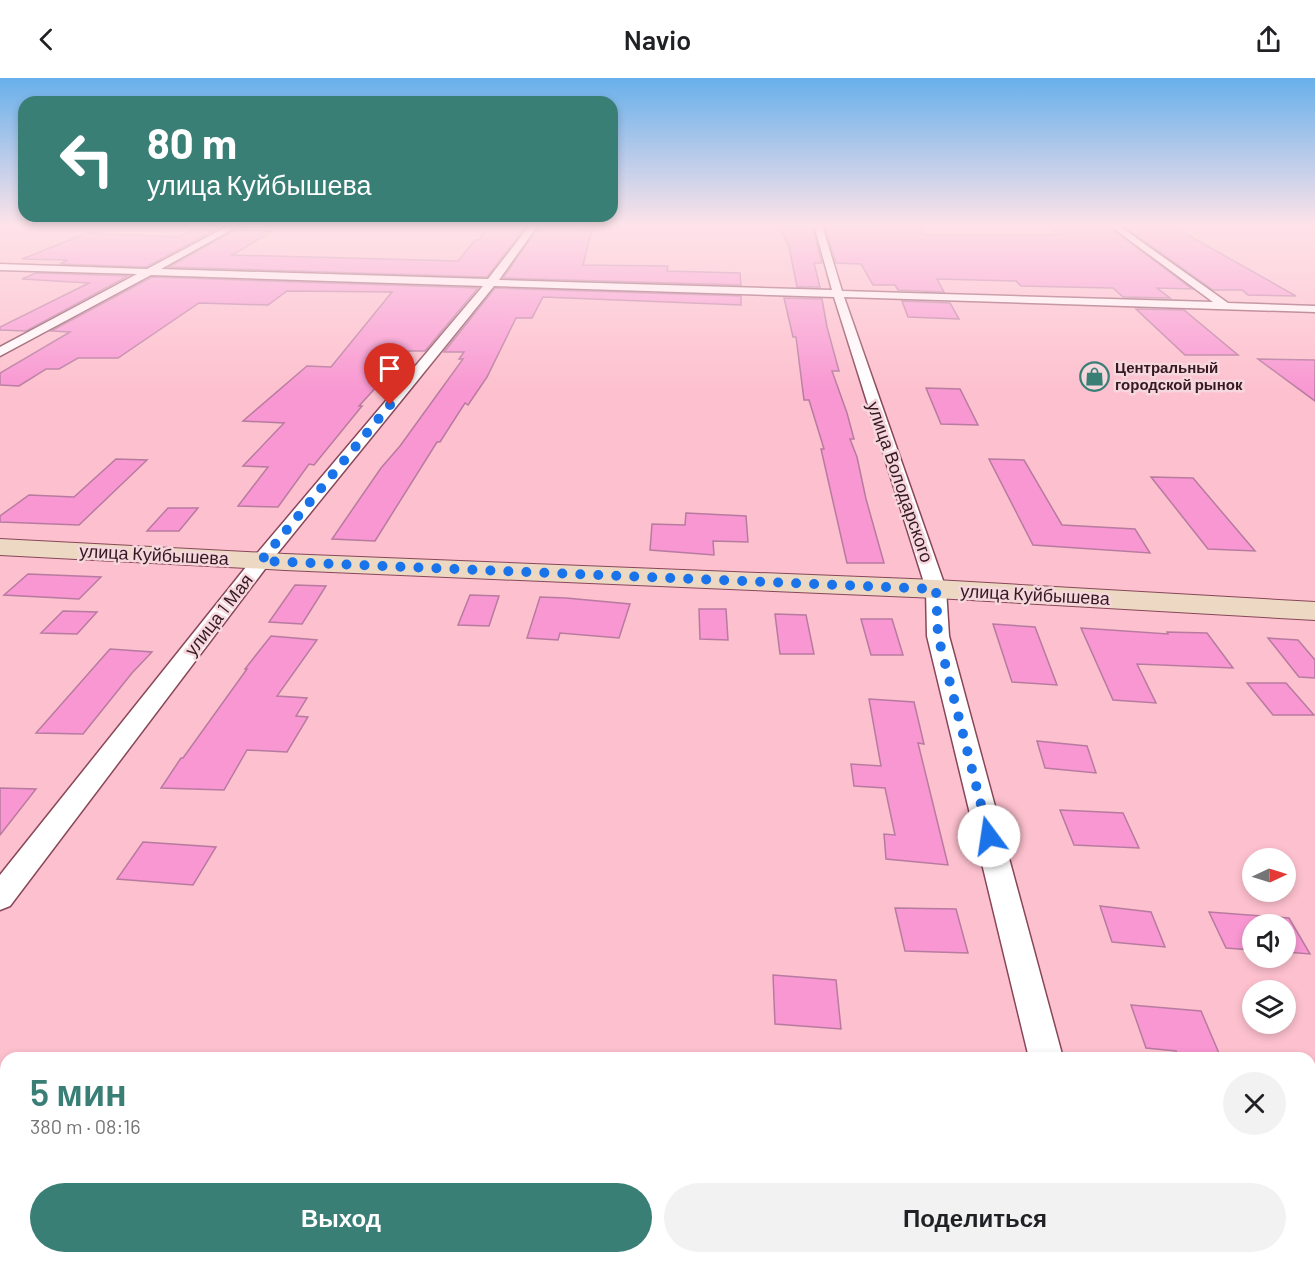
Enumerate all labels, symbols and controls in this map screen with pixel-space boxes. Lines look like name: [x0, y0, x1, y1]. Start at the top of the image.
icon: back: [30, 23, 63, 56]
text: Navio: [624, 23, 691, 55]
icon: share: [1252, 23, 1285, 56]
text: 80 m: [147, 117, 237, 167]
icon: left: [48, 120, 126, 198]
text: улица Куйбышева: [147, 168, 372, 200]
pin: [364, 343, 415, 405]
icon: arrive: [373, 352, 406, 385]
place label: Центральный городской рынок: [1115, 358, 1243, 393]
shop icon: Центральный городской рынок: [1078, 361, 1110, 393]
street label: улица Володарского: [863, 398, 939, 565]
street label: улица Куйбышева: [79, 539, 230, 569]
street label: улица 1 Мая: [179, 569, 257, 660]
street label: улица Куйбышева: [960, 579, 1111, 609]
position arrow: [957, 804, 1021, 868]
north arrow: [1242, 848, 1296, 902]
map controls: [1242, 848, 1296, 1034]
button: sound: [1242, 914, 1296, 968]
button: layers: [1242, 980, 1296, 1034]
text: 5 мин: [30, 1070, 127, 1113]
button: close: [1223, 1072, 1286, 1135]
text: 380 m · 08:16: [30, 1114, 141, 1138]
button: Выход: [30, 1183, 652, 1252]
button: Поделиться: [664, 1183, 1286, 1252]

